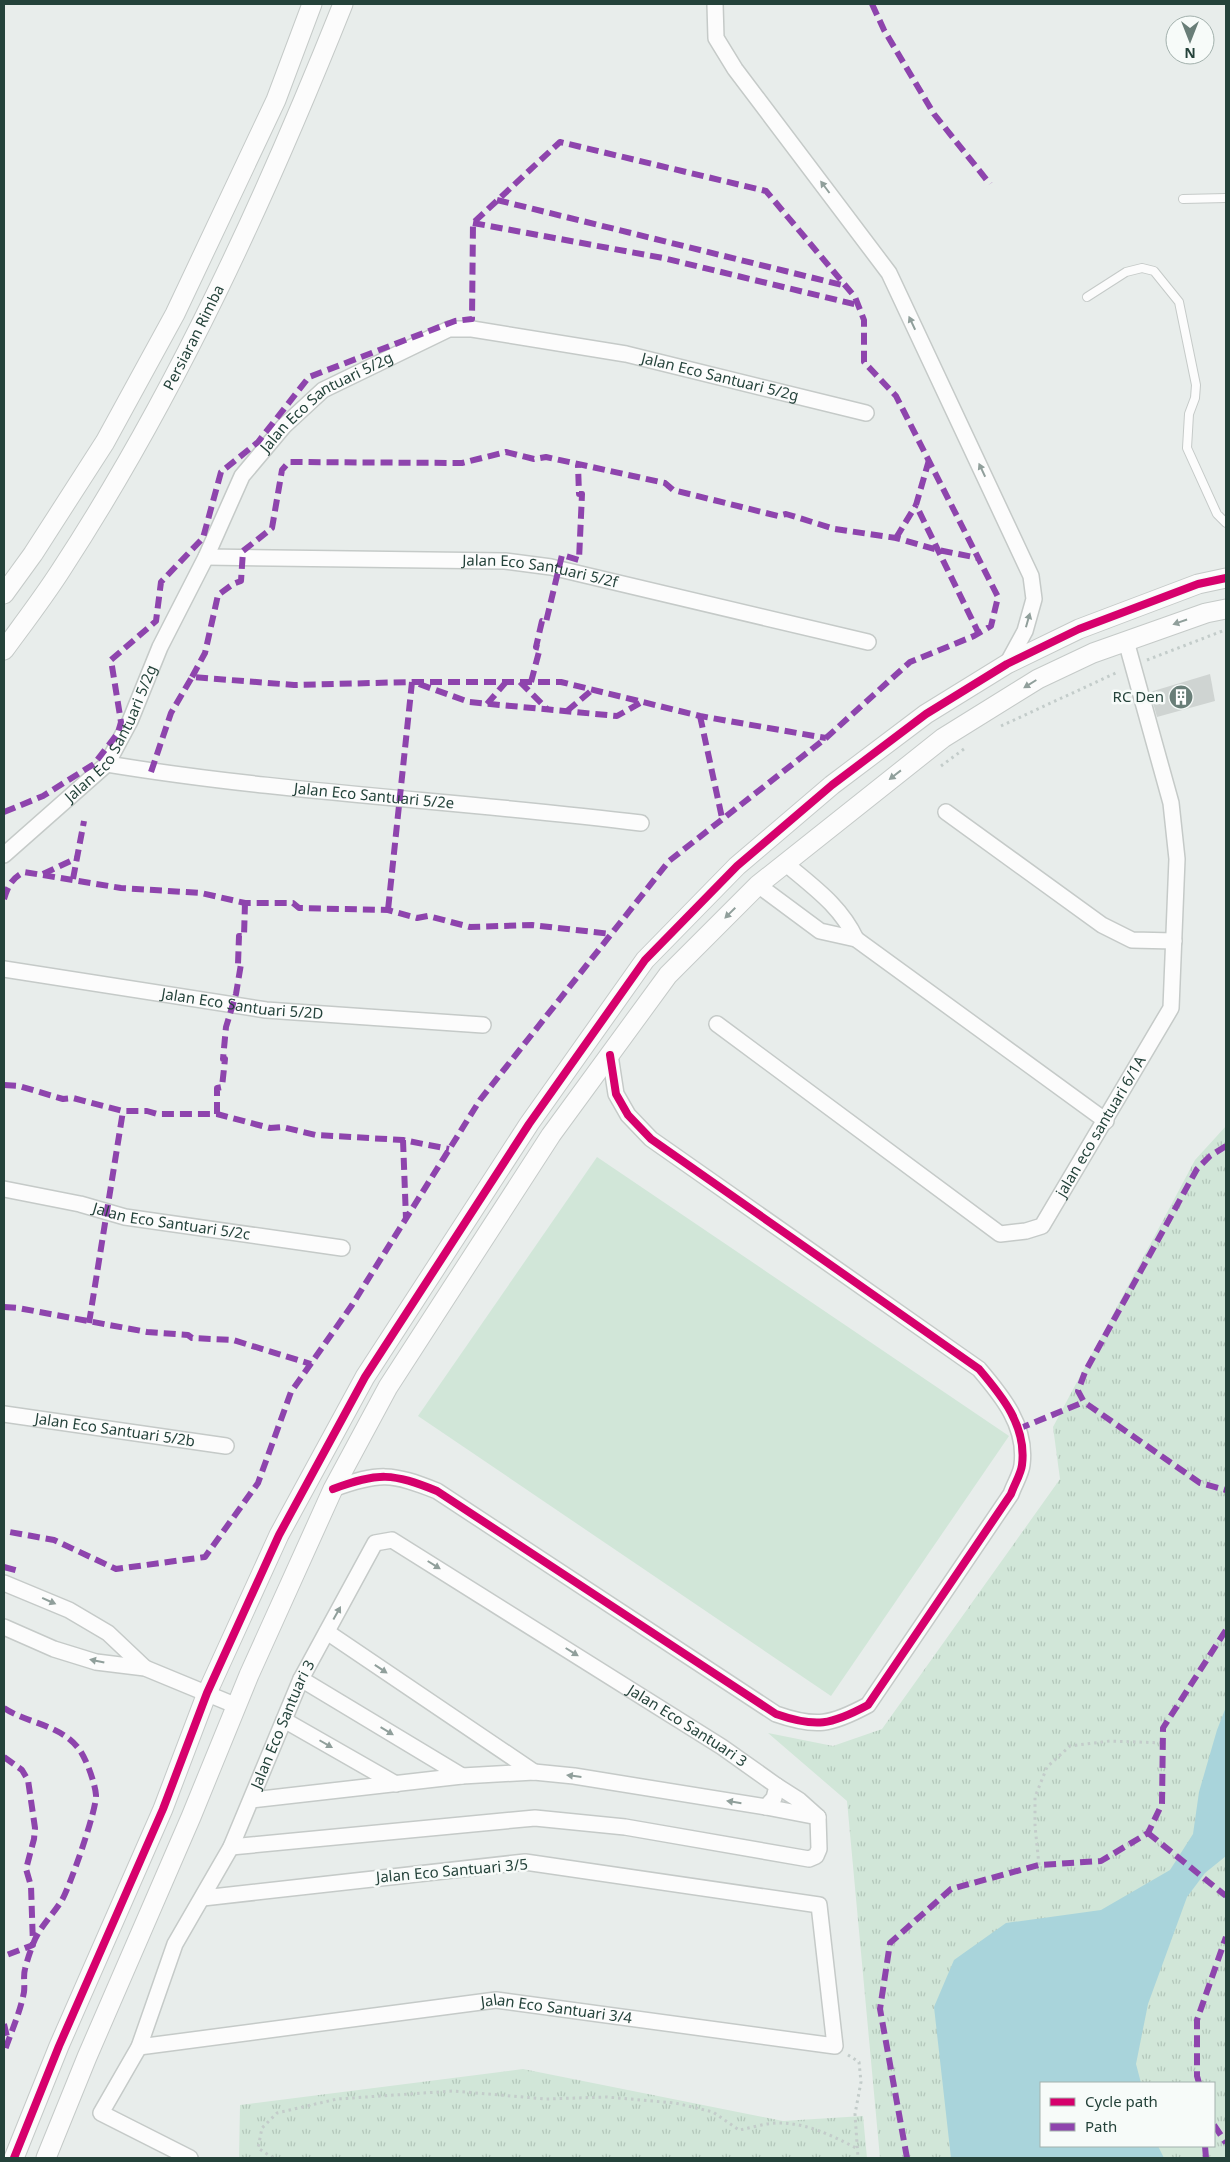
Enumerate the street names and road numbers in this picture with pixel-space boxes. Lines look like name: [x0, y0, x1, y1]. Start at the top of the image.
street label: Persiaran Rimba: [158, 281, 228, 393]
street label: Jalan Eco Santuari 5/2g: [254, 347, 396, 458]
street label: Jalan Eco Santuari 5/2g: [637, 347, 801, 405]
street label: Jalan Eco Santuari 5/2f: [460, 549, 621, 592]
street label: Jalan Eco Santuari 5/2g: [58, 662, 161, 807]
street label: Jalan Eco Santuari 5/2e: [291, 777, 455, 812]
street label: Jalan Eco Santuari 5/2D: [158, 982, 324, 1023]
street label: jalan eco santuari 6/1A: [1050, 1051, 1150, 1201]
street label: Jalan Eco Santuari 5/2c: [89, 1197, 252, 1244]
street label: Jalan Eco Santuari 5/2b: [32, 1407, 196, 1450]
street label: Jalan Eco Santuari 3: [245, 1656, 319, 1793]
street label: Jalan Eco Santuari 3: [623, 1678, 752, 1771]
street label: Jalan Eco Santuari 3/5: [373, 1853, 529, 1887]
street label: Jalan Eco Santuari 3/4: [477, 1989, 634, 2027]

